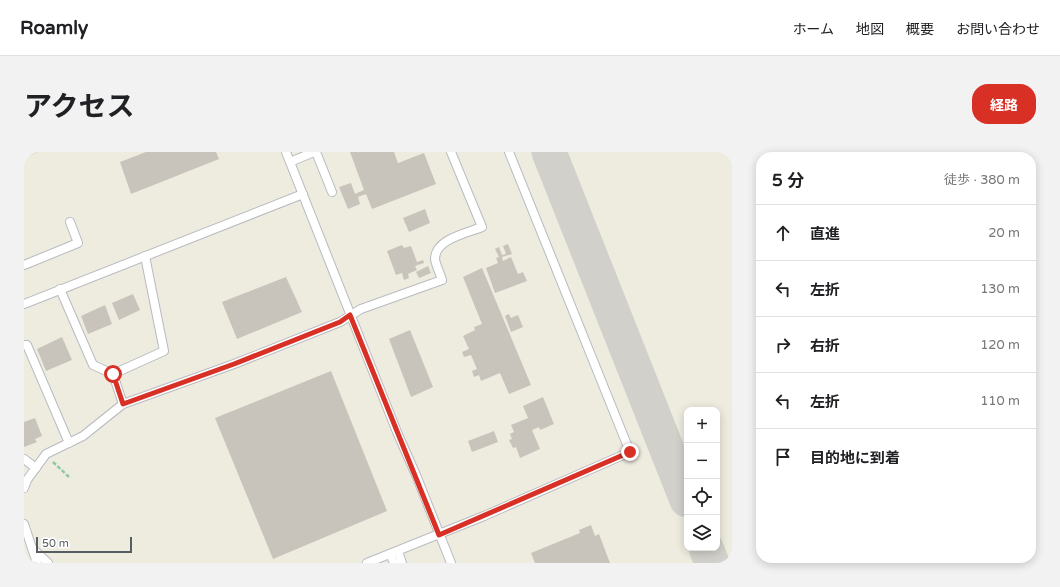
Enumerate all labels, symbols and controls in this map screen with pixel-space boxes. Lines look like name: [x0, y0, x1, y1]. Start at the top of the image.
text: Roamly: [20, 17, 88, 39]
text: ホーム: [792, 21, 834, 38]
text: 地図: [856, 21, 884, 38]
text: 概要: [906, 21, 934, 38]
text: お問い合わせ: [956, 21, 1040, 38]
button: 経路: [972, 84, 1036, 124]
text: アクセス: [24, 90, 135, 124]
text: 5 分: [772, 170, 804, 191]
text: 徒歩 · 380 m: [944, 172, 1020, 188]
icon: ahead: [772, 222, 794, 244]
text: 直進: [810, 225, 840, 243]
text: 20 m: [988, 225, 1020, 241]
icon: left: [772, 278, 794, 300]
text: 左折: [810, 281, 840, 299]
text: 130 m: [980, 281, 1020, 297]
icon: right: [772, 334, 794, 356]
text: 右折: [810, 337, 840, 355]
text: 120 m: [980, 337, 1020, 353]
route start: [104, 365, 122, 383]
icon: left: [772, 390, 794, 412]
text: 左折: [810, 393, 840, 411]
text: 110 m: [980, 393, 1020, 409]
map controls: [684, 407, 720, 551]
button: +: [684, 407, 720, 443]
route end: [621, 443, 639, 461]
button: −: [684, 443, 720, 479]
icon: arrive: [772, 446, 794, 468]
text: 目的地に到着: [810, 449, 900, 467]
button: locate: [684, 479, 720, 515]
button: layers: [684, 515, 720, 551]
scale bar: [36, 535, 132, 554]
text: 50 m: [42, 537, 69, 550]

